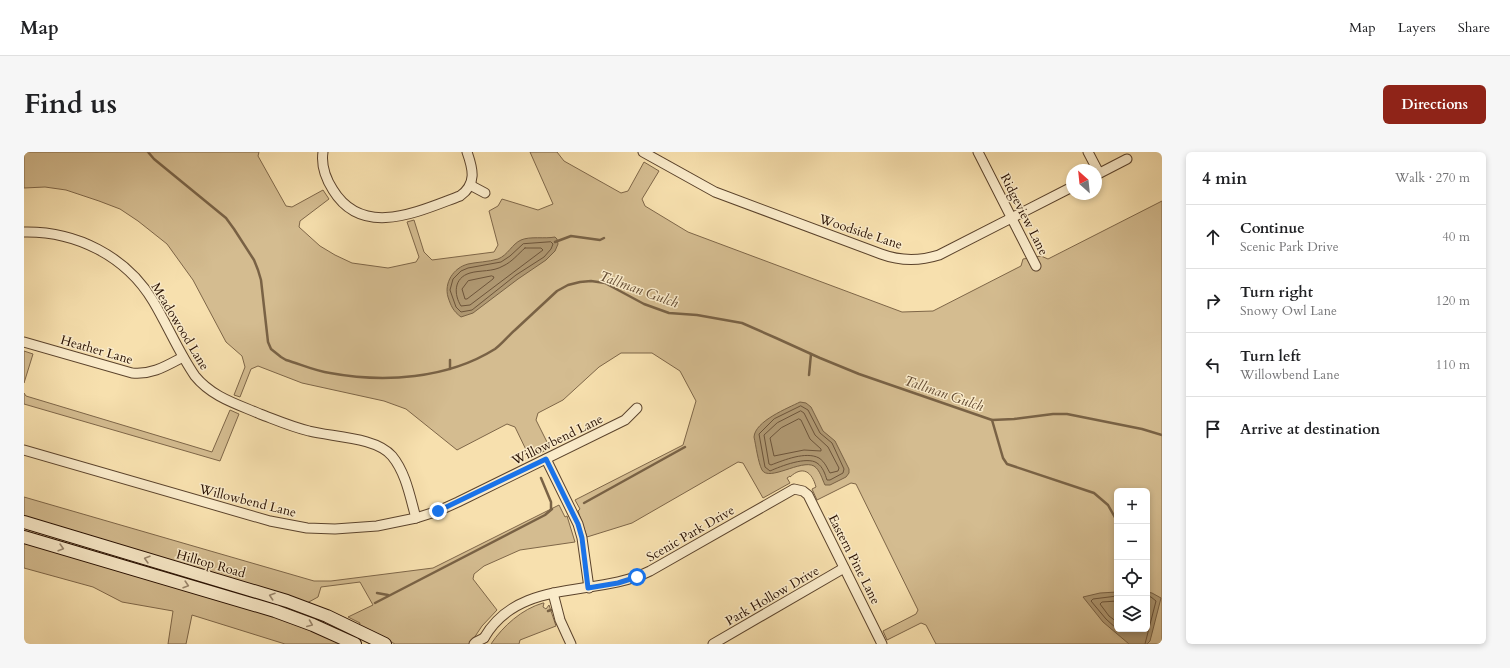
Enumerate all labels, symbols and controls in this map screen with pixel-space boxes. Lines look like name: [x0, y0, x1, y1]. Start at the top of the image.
text: Map: [20, 15, 59, 41]
text: Map: [1349, 18, 1376, 37]
text: Layers: [1398, 18, 1436, 37]
text: Share: [1458, 18, 1490, 37]
text: Find us: [24, 85, 117, 123]
button: Directions: [1383, 85, 1486, 124]
north arrow: [1066, 164, 1102, 200]
text: 4 min: [1202, 167, 1247, 190]
text: Walk · 270 m: [1395, 169, 1470, 187]
street label: Ridgeview Lane: [996, 170, 1053, 259]
street label: Woodside Lane: [816, 210, 905, 254]
text: Continue: [1240, 218, 1305, 238]
icon: ahead: [1202, 226, 1224, 248]
text: 40 m: [1442, 228, 1470, 246]
text: Scenic Park Drive: [1240, 238, 1339, 256]
water label: Tallman Gulch: [597, 266, 681, 313]
street label: Meadowood Lane: [147, 279, 213, 374]
text: Turn right: [1240, 282, 1313, 302]
icon: right: [1202, 290, 1224, 312]
text: 120 m: [1436, 292, 1470, 310]
text: Snowy Owl Lane: [1240, 302, 1337, 320]
street label: Heather Lane: [58, 331, 135, 369]
text: Turn left: [1240, 346, 1301, 366]
icon: left: [1202, 354, 1224, 376]
text: 110 m: [1436, 356, 1470, 374]
text: Willowbend Lane: [1240, 366, 1340, 384]
water label: Tallman Gulch: [902, 371, 986, 416]
street label: Willowbend Lane: [508, 410, 606, 470]
icon: arrive: [1202, 418, 1224, 440]
text: Arrive at destination: [1240, 419, 1380, 439]
street label: Willowbend Lane: [196, 480, 298, 522]
map controls: [1114, 488, 1150, 632]
button: +: [1114, 488, 1150, 524]
street label: Scenic Park Drive: [643, 501, 738, 566]
route end: [429, 502, 447, 520]
street label: Eastern Pine Lane: [824, 511, 885, 608]
button: −: [1114, 524, 1150, 560]
one-way arrow: [58, 543, 65, 552]
street label: Hilltop Road: [174, 545, 248, 582]
one-way arrow: [144, 555, 151, 564]
button: locate: [1114, 560, 1150, 596]
street label: Park Hollow Drive: [722, 562, 823, 630]
route start: [628, 568, 646, 586]
one-way arrow: [182, 580, 189, 589]
one-way arrow: [269, 592, 276, 601]
button: layers: [1114, 596, 1150, 632]
one-way arrow: [306, 620, 313, 628]

